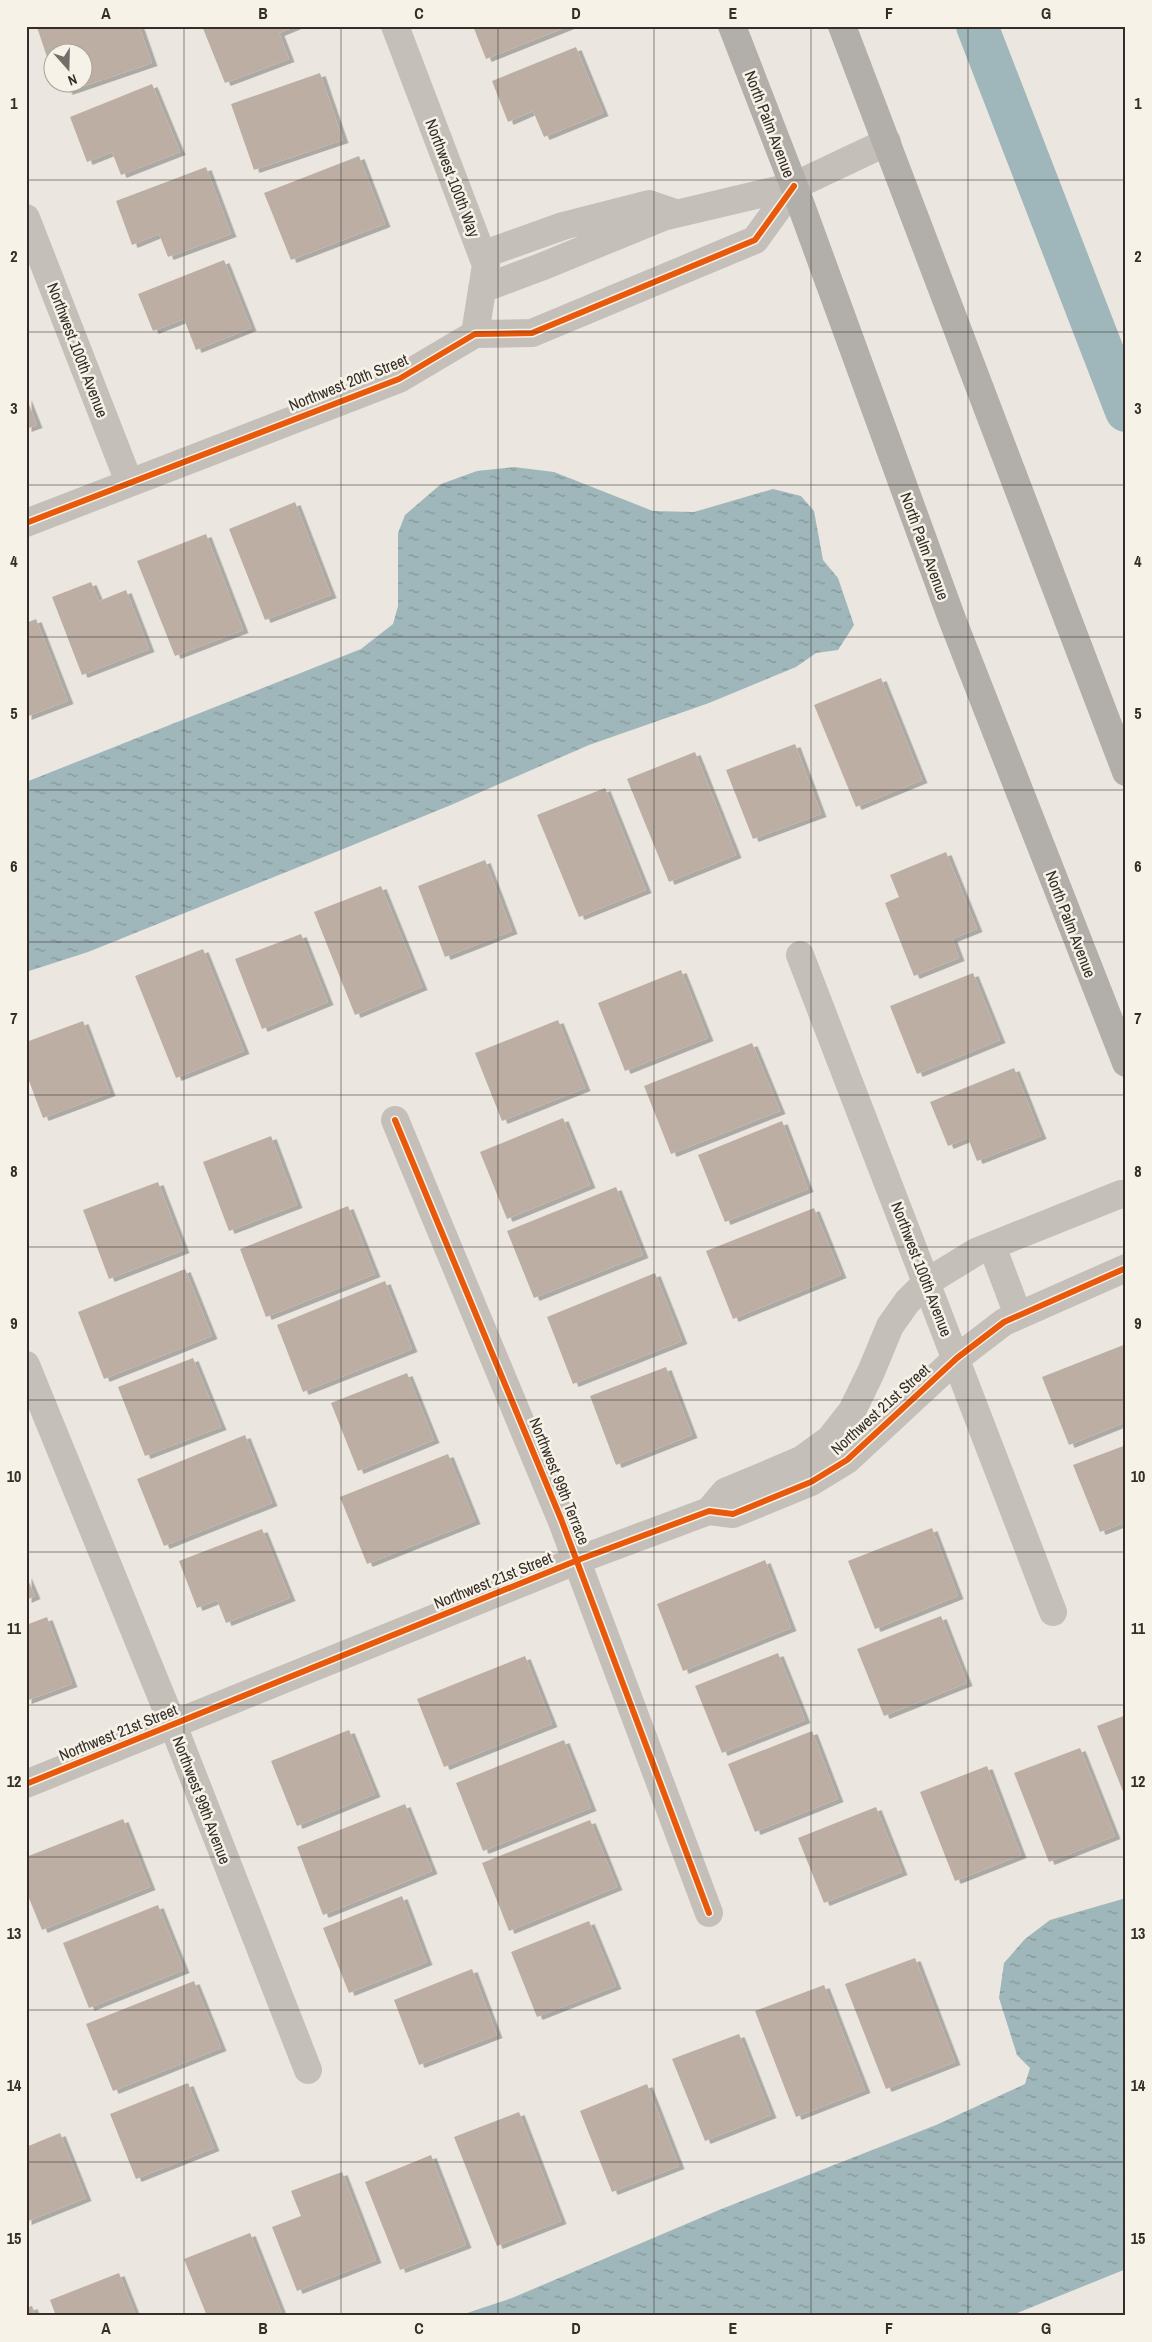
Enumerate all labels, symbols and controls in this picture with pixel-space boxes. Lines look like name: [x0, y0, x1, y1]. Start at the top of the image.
text: A: [101, 2, 111, 24]
text: B: [258, 2, 268, 24]
text: C: [414, 2, 424, 24]
text: D: [571, 2, 581, 24]
text: E: [729, 2, 738, 24]
text: F: [885, 2, 893, 24]
text: G: [1041, 2, 1051, 24]
north arrow: [42, 42, 92, 92]
street label: North Palm Avenue: [740, 67, 800, 181]
text: N: [65, 70, 79, 90]
text: 1: [10, 92, 18, 114]
text: 1: [1134, 92, 1142, 114]
street label: Northwest 100th Way: [420, 116, 486, 241]
text: 2: [10, 245, 18, 267]
text: 2: [1134, 245, 1142, 267]
street label: Northwest 100th Avenue: [42, 279, 114, 421]
street label: Northwest 20th Street: [285, 348, 411, 416]
text: 3: [10, 397, 18, 419]
text: 3: [1134, 397, 1142, 419]
street label: North Palm Avenue: [895, 489, 955, 603]
text: 4: [10, 550, 18, 572]
text: 4: [1134, 550, 1142, 572]
text: 5: [10, 702, 18, 724]
text: 5: [1134, 702, 1142, 724]
text: 6: [10, 855, 18, 877]
text: 6: [1134, 855, 1142, 877]
street label: North Palm Avenue: [1041, 867, 1101, 981]
text: 7: [10, 1007, 18, 1029]
text: 7: [1134, 1007, 1142, 1029]
text: 8: [10, 1160, 18, 1182]
text: 8: [1134, 1160, 1142, 1182]
street label: Northwest 100th Avenue: [886, 1198, 958, 1340]
text: 9: [10, 1312, 18, 1334]
text: 9: [1134, 1312, 1142, 1334]
street label: Northwest 21st Street: [826, 1358, 934, 1459]
street label: Northwest 99th Terrace: [524, 1414, 596, 1548]
text: 10: [7, 1465, 21, 1487]
text: 10: [1131, 1465, 1145, 1487]
street label: Northwest 21st Street: [430, 1546, 556, 1614]
text: 11: [7, 1617, 22, 1639]
text: 11: [1131, 1617, 1146, 1639]
street label: Northwest 21st Street: [55, 1698, 181, 1766]
street label: Northwest 99th Avenue: [167, 1733, 237, 1867]
text: 12: [7, 1770, 21, 1792]
text: 12: [1131, 1770, 1145, 1792]
text: 13: [7, 1922, 21, 1944]
text: 13: [1131, 1922, 1145, 1944]
text: 14: [7, 2074, 22, 2096]
text: 14: [1131, 2074, 1146, 2096]
text: 15: [7, 2227, 21, 2249]
text: 15: [1131, 2227, 1145, 2249]
text: A: [101, 2317, 111, 2339]
text: B: [258, 2317, 268, 2339]
text: C: [414, 2317, 424, 2339]
text: D: [571, 2317, 581, 2339]
text: E: [729, 2317, 738, 2339]
text: F: [885, 2317, 893, 2339]
text: G: [1041, 2317, 1051, 2339]

